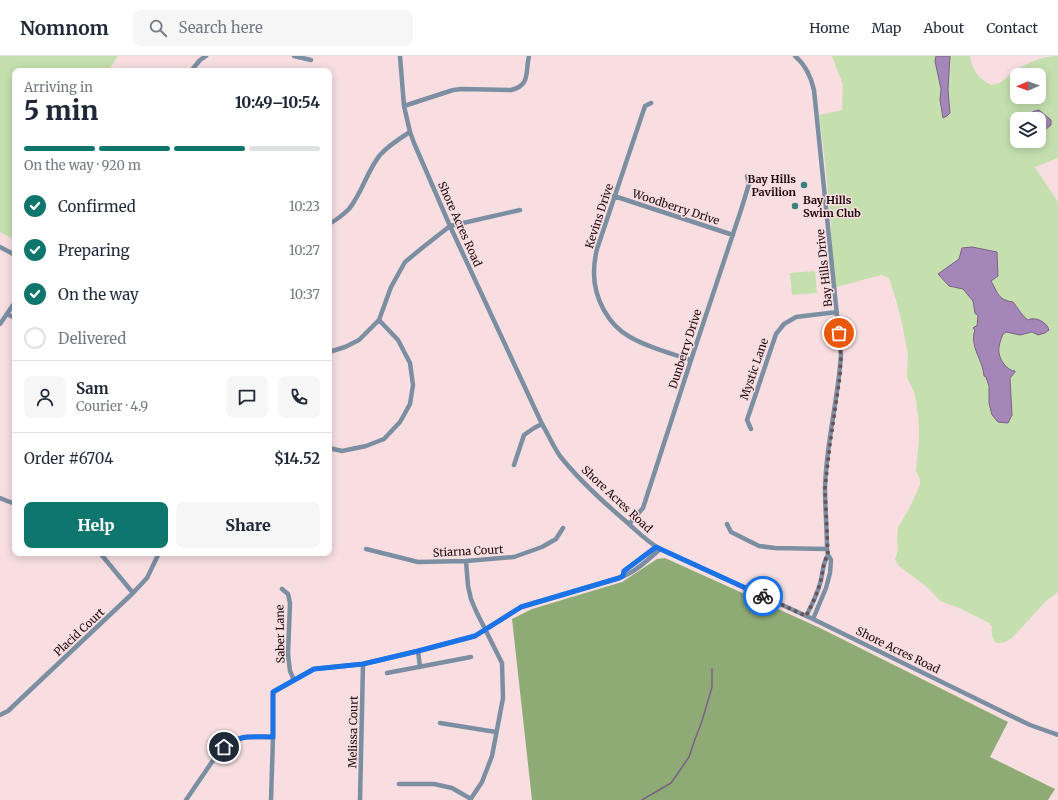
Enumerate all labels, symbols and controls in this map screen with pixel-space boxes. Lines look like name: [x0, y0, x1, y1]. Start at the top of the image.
search box: [133, 10, 413, 46]
text: Nomnom: [20, 16, 109, 40]
icon: search: [147, 17, 169, 39]
text: Search here: [179, 18, 263, 37]
text: Home: [809, 19, 850, 37]
text: Map: [872, 19, 901, 37]
text: About: [923, 19, 964, 37]
text: Contact: [986, 19, 1038, 37]
north arrow: [1010, 68, 1046, 104]
map controls: [1010, 68, 1046, 148]
text: Arriving in: [24, 79, 93, 96]
text: 10:49–10:54: [235, 93, 320, 112]
text: 5 min: [24, 94, 98, 127]
button: layers: [1010, 112, 1046, 148]
text: On the way · 920 m: [24, 157, 141, 174]
place label: Bay Hills Pavilion: [747, 172, 797, 199]
street label: Shore Acres Road: [435, 179, 485, 269]
marker: Bay Hills Pavilion: [799, 180, 809, 190]
street label: Kevins Drive: [582, 182, 616, 250]
street label: Woodberry Drive: [630, 186, 722, 228]
place label: Bay Hills Swim Club: [803, 193, 861, 220]
icon: check: [24, 195, 46, 217]
text: Confirmed: [58, 197, 136, 216]
text: 10:23: [289, 198, 320, 215]
marker: Bay Hills Swim Club: [790, 201, 800, 211]
street label: Bay Hills Drive: [813, 228, 835, 308]
icon: check: [24, 239, 46, 261]
text: Preparing: [58, 241, 130, 260]
text: 10:27: [289, 242, 320, 259]
icon: check: [24, 283, 46, 305]
text: On the way: [58, 285, 139, 304]
text: 10:37: [289, 286, 320, 303]
street label: Dunberry Drive: [666, 307, 705, 391]
pin: [822, 316, 856, 350]
icon: bag: [828, 322, 850, 344]
text: Delivered: [58, 329, 126, 348]
street label: Mystic Lane: [737, 336, 771, 402]
button: person: [24, 376, 66, 418]
button: chat: [226, 376, 268, 418]
button: phone: [278, 376, 320, 418]
text: Sam: [76, 379, 109, 398]
text: Courier · 4.9: [76, 398, 148, 415]
text: Order #6704: [24, 449, 113, 468]
text: $14.52: [274, 449, 320, 468]
street label: Shore Acres Road: [579, 463, 656, 536]
button: Help: [24, 502, 168, 548]
button: Share: [176, 502, 320, 548]
street label: Stiarna Court: [432, 542, 504, 560]
courier: [743, 576, 783, 616]
icon: bike: [752, 585, 774, 607]
street label: Saber Lane: [272, 604, 288, 664]
street label: Placid Court: [51, 605, 108, 659]
street label: Shore Acres Road: [854, 624, 943, 677]
street label: Melissa Court: [345, 695, 361, 768]
pin: [207, 730, 241, 764]
icon: home: [213, 736, 235, 758]

